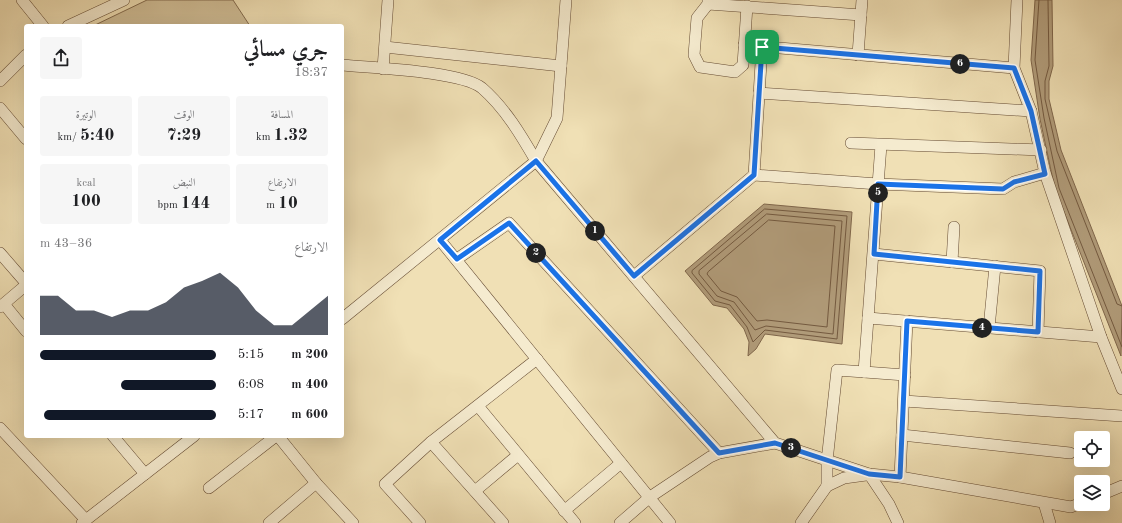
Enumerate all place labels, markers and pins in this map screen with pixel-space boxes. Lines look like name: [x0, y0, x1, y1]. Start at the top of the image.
pin: [745, 30, 779, 64]
pin: 6: [950, 54, 970, 74]
pin: 5: [868, 183, 888, 203]
pin: 1: [585, 221, 605, 241]
pin: 2: [526, 243, 546, 263]
pin: 4: [972, 318, 992, 338]
pin: 3: [781, 438, 801, 458]

